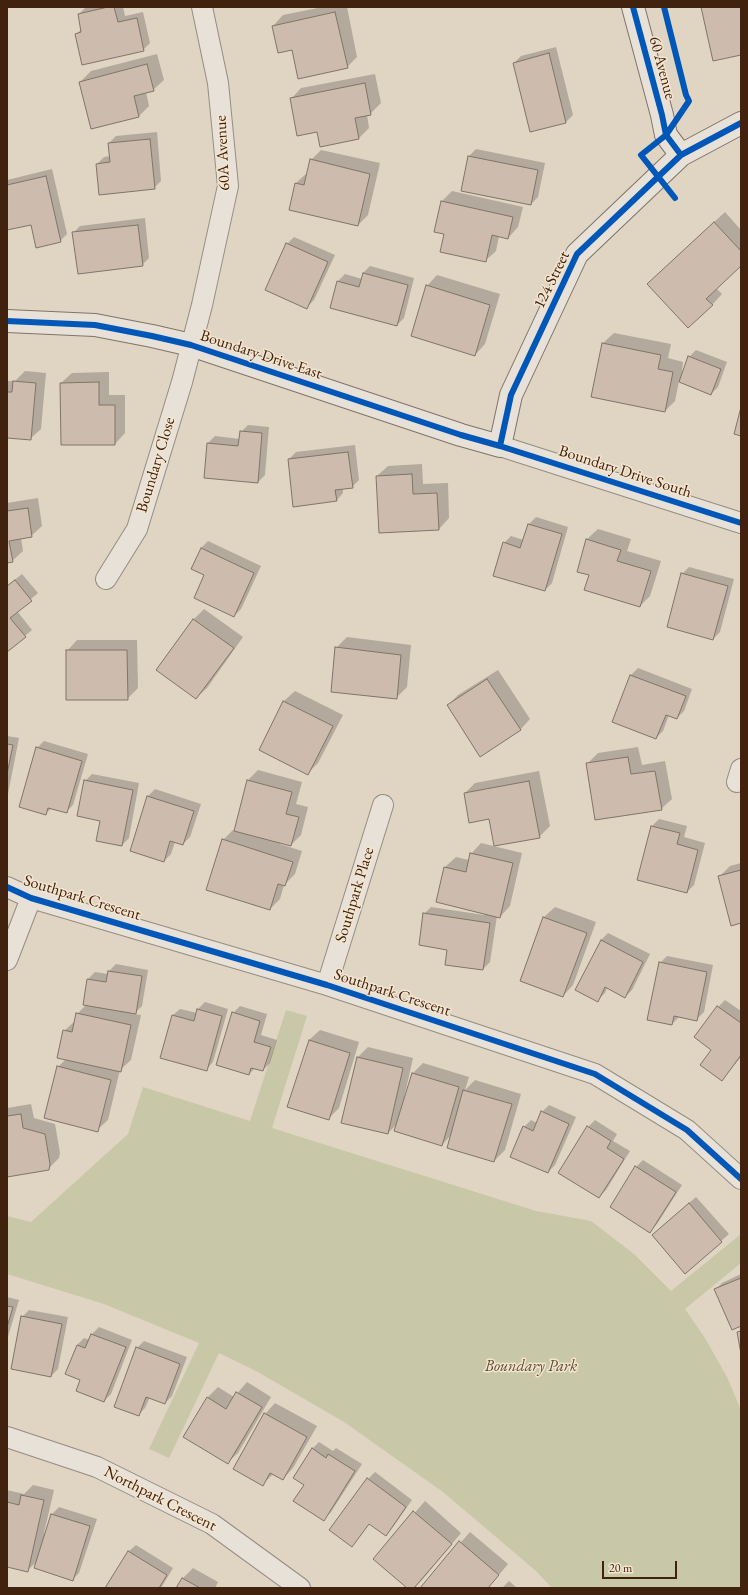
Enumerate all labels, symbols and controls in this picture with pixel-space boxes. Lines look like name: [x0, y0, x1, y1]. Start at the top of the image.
street label: 60 Avenue: [644, 34, 680, 102]
street label: 60A Avenue: [211, 115, 235, 191]
street label: 124 Street: [530, 248, 574, 312]
street label: Boundary Drive East: [198, 326, 324, 384]
street label: Boundary Close: [132, 415, 180, 515]
street label: Boundary Drive South: [556, 441, 694, 503]
street label: Southpark Place: [331, 845, 379, 945]
street label: Southpark Crescent: [21, 871, 143, 925]
street label: Southpark Crescent: [331, 965, 453, 1021]
park label: Boundary Park: [485, 1357, 577, 1377]
street label: Northpark Crescent: [101, 1462, 219, 1536]
scale bar: [604, 1553, 679, 1579]
text: 20 m: [609, 1560, 632, 1576]

